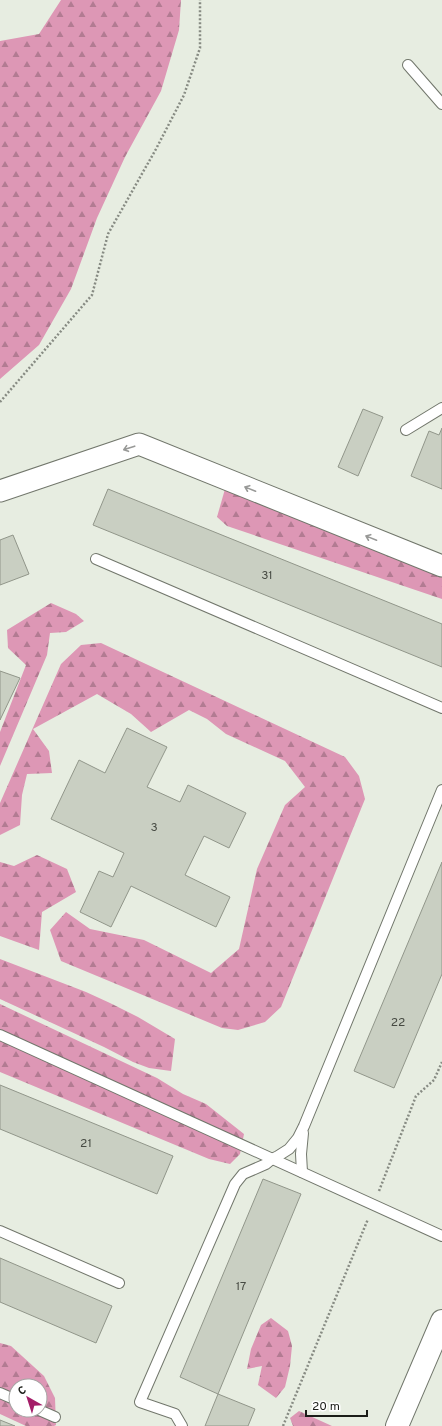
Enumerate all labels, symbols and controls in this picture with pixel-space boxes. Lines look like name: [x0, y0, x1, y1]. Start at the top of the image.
one-way arrow: [123, 445, 136, 452]
one-way arrow: [244, 485, 256, 492]
one-way arrow: [365, 533, 377, 541]
house number: 31: [261, 568, 273, 584]
house number: 3: [150, 820, 158, 836]
house number: 22: [391, 1015, 405, 1031]
house number: 21: [80, 1136, 92, 1152]
house number: 17: [236, 1279, 246, 1295]
north arrow: [8, 1378, 48, 1418]
text: С: [15, 1383, 29, 1399]
scale bar: [306, 1392, 367, 1418]
text: 20 m: [312, 1399, 340, 1415]

